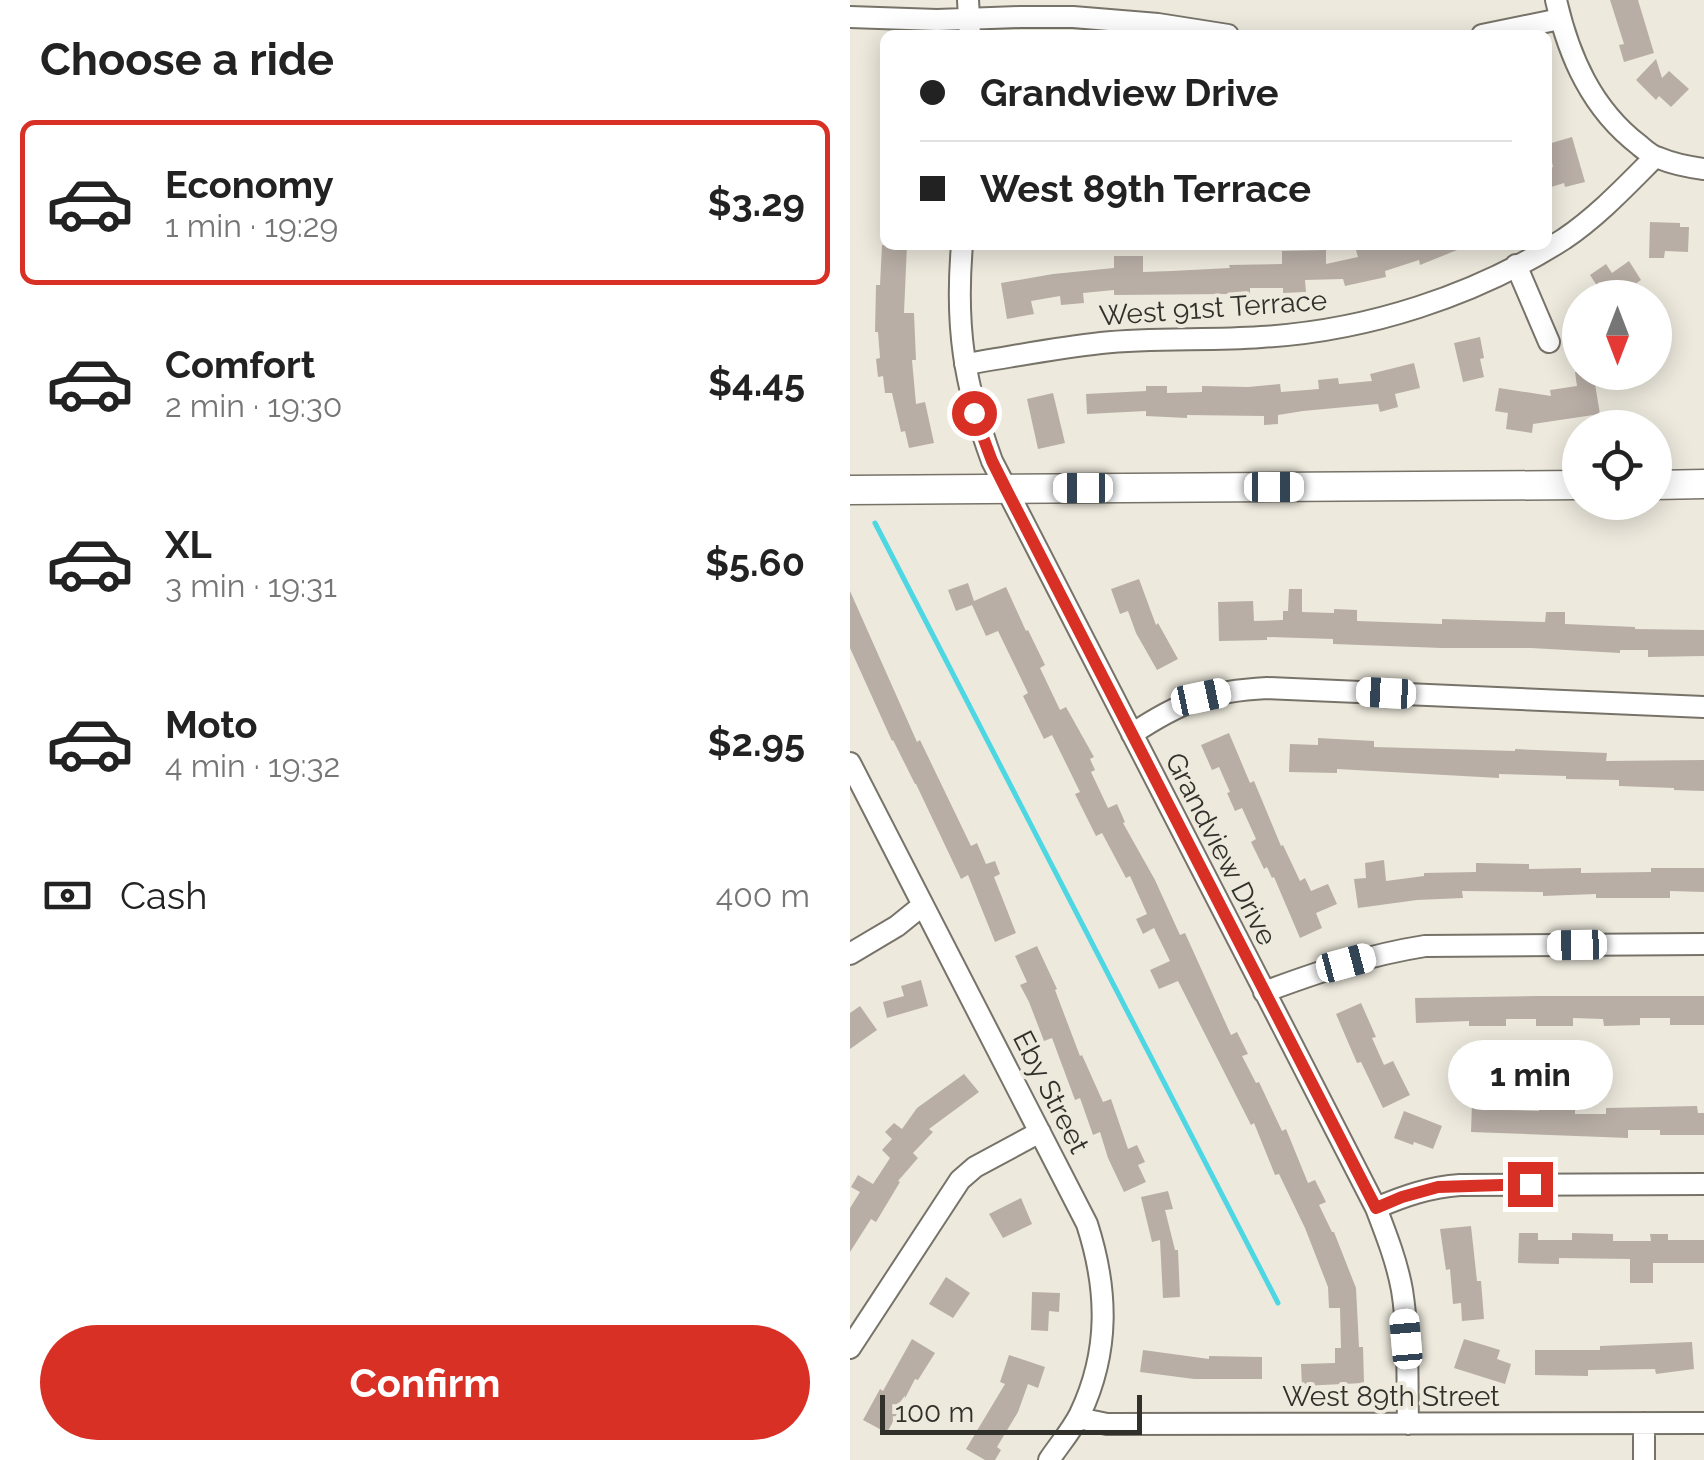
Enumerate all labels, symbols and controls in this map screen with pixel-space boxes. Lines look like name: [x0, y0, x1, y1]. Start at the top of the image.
text: Choose a ride: [40, 33, 334, 86]
text: Grandview Drive: [980, 70, 1279, 115]
icon: car: [45, 158, 135, 248]
text: Economy: [165, 162, 334, 207]
text: West 89th Terrace: [980, 166, 1311, 211]
text: $3.29: [708, 180, 805, 225]
text: 1 min · 19:29: [165, 207, 338, 244]
north arrow: [1562, 280, 1672, 390]
map controls: [1562, 280, 1672, 520]
street label: West 91st Terrace: [1098, 284, 1328, 332]
icon: car: [45, 338, 135, 428]
text: Comfort: [165, 342, 315, 387]
text: $4.45: [708, 360, 805, 405]
text: 2 min · 19:30: [165, 387, 342, 424]
route start: [952, 391, 997, 436]
button: locate: [1562, 410, 1672, 520]
car: [1244, 472, 1304, 502]
car: [1053, 473, 1113, 503]
icon: car: [45, 518, 135, 608]
text: XL: [165, 522, 212, 567]
text: $5.60: [705, 540, 805, 585]
text: 3 min · 19:31: [165, 567, 337, 604]
car: [1169, 676, 1233, 718]
car: [1355, 676, 1417, 710]
icon: car: [45, 698, 135, 788]
text: Moto: [165, 702, 258, 747]
text: $2.95: [707, 720, 805, 765]
text: 4 min · 19:32: [165, 747, 340, 784]
street label: Grandview Drive: [1158, 747, 1284, 951]
icon: cash: [40, 868, 95, 923]
text: Cash: [120, 873, 207, 918]
text: 400 m: [716, 877, 810, 914]
car: [1547, 929, 1607, 961]
car: [1313, 941, 1379, 985]
street label: Eby Street: [1006, 1025, 1096, 1159]
callout: 1 min: [1448, 1039, 1612, 1109]
text: 1 min: [1490, 1056, 1571, 1093]
route end: [1508, 1162, 1553, 1207]
car: [1388, 1308, 1424, 1370]
button: Confirm: [40, 1325, 810, 1440]
street label: West 89th Street: [1282, 1380, 1500, 1413]
scale bar: [880, 1390, 1142, 1434]
text: 100 m: [895, 1396, 974, 1429]

